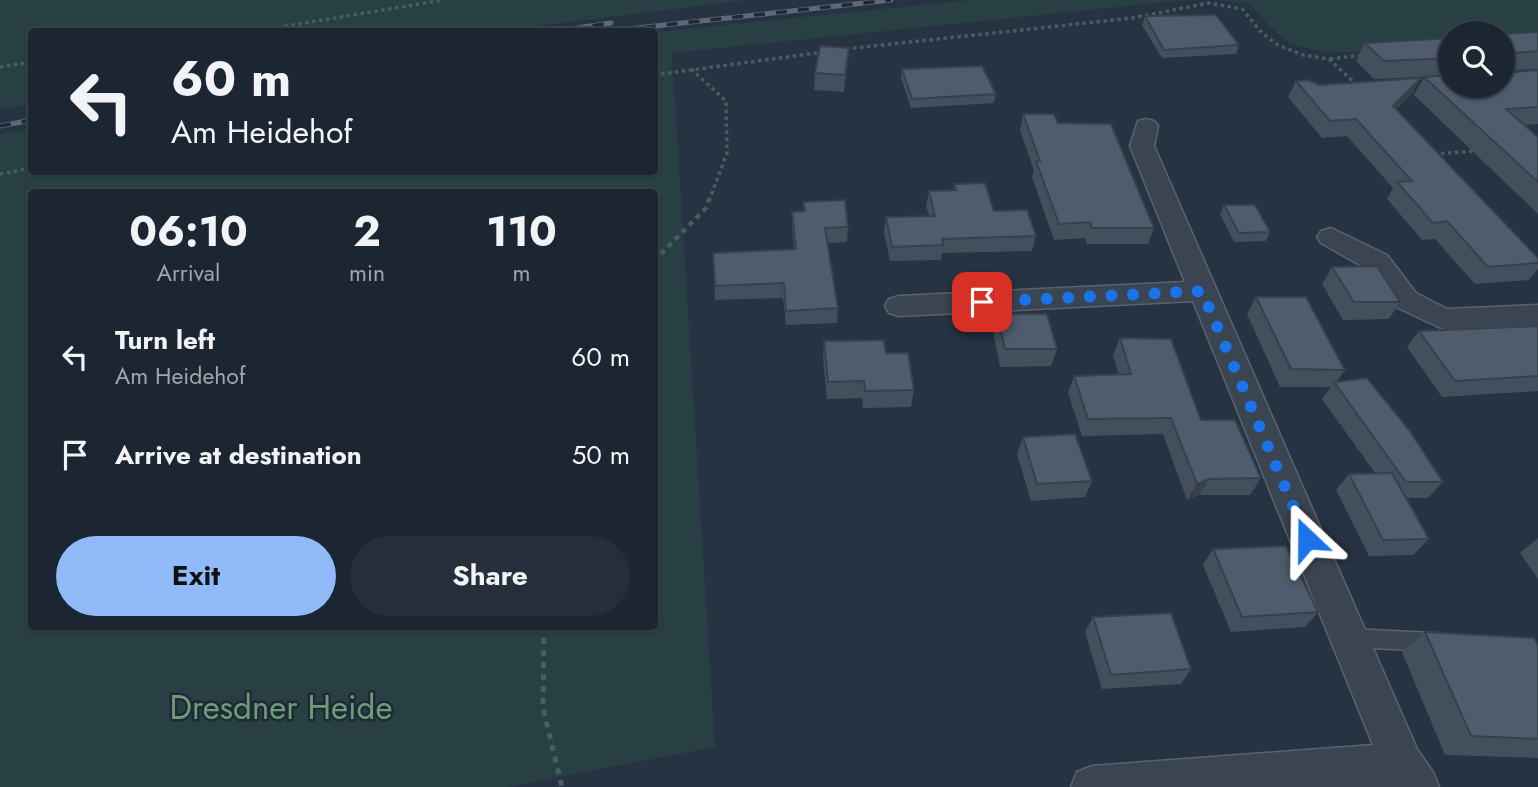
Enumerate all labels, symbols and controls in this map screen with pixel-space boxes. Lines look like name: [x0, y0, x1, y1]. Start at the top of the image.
map controls: [1438, 21, 1515, 98]
button: search: [1438, 21, 1515, 98]
text: 60 m: [171, 44, 291, 114]
icon: left: [56, 56, 147, 147]
text: Am Heidehof: [171, 109, 353, 155]
text: 06:10: [129, 201, 248, 262]
text: 2: [353, 201, 381, 262]
text: 110: [486, 201, 557, 262]
text: Arrival: [157, 256, 220, 290]
text: min: [349, 256, 385, 290]
text: m: [513, 256, 530, 290]
pin: [952, 272, 1012, 332]
icon: arrive: [963, 283, 1001, 321]
text: Turn left: [115, 321, 215, 359]
icon: left: [56, 338, 94, 376]
text: 60 m: [571, 338, 630, 376]
text: Am Heidehof: [115, 359, 245, 393]
icon: arrive: [56, 436, 94, 474]
text: Arrive at destination: [115, 436, 362, 474]
text: 50 m: [572, 436, 630, 474]
position arrow: [1270, 502, 1344, 576]
button: Exit: [56, 536, 336, 616]
button: Share: [350, 536, 630, 616]
park label: Dresdner Heide: [170, 684, 392, 731]

